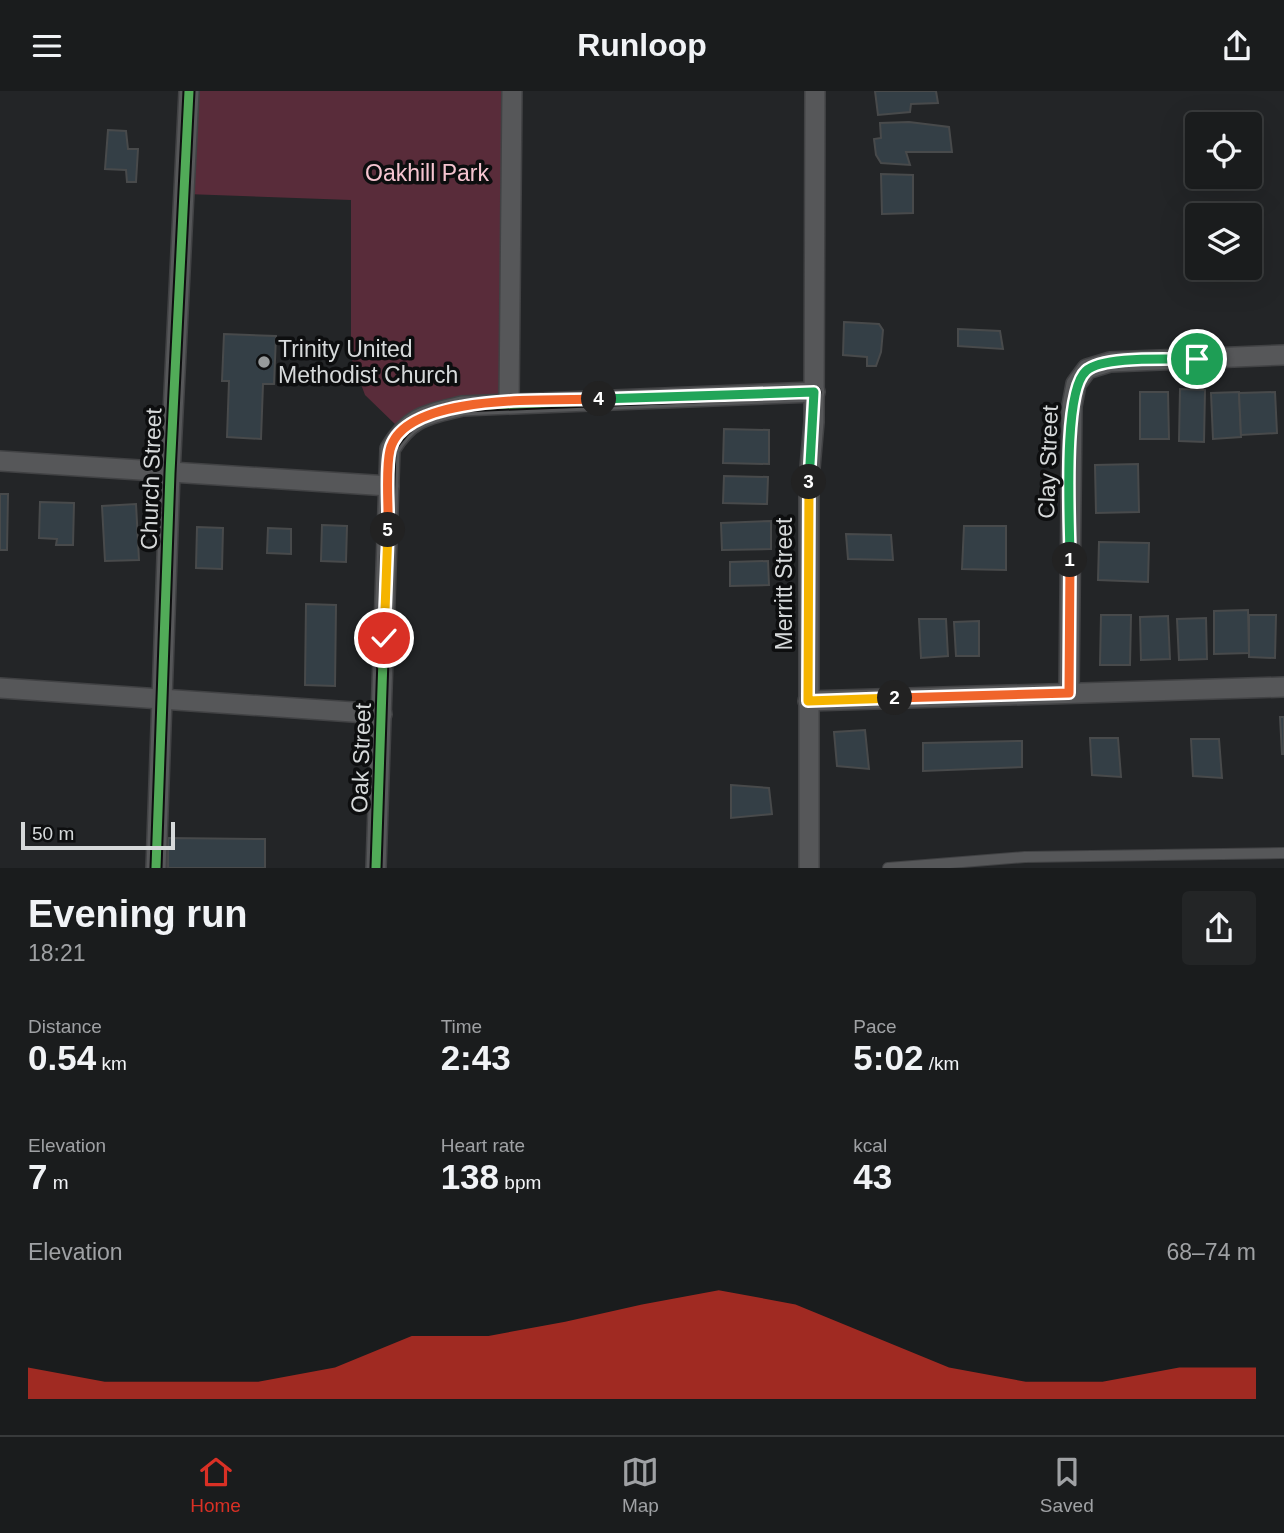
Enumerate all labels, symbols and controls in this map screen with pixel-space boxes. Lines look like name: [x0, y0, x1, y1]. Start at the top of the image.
icon: menu: [28, 27, 66, 65]
text: Runloop: [577, 27, 707, 63]
icon: share: [1218, 27, 1256, 65]
map controls: [1185, 112, 1262, 280]
button: locate: [1185, 112, 1262, 189]
park label: Oakhill Park: [365, 160, 489, 186]
button: layers: [1185, 203, 1262, 280]
pin: [1167, 329, 1227, 389]
place label: Trinity United Methodist Church: [278, 336, 458, 388]
icon: arrive: [1178, 340, 1216, 378]
marker: Trinity United Methodist Church: [256, 354, 272, 370]
pin: 4: [582, 381, 616, 417]
text: 4: [593, 388, 604, 409]
street label: Clay Street: [1033, 404, 1063, 519]
street label: Church Street: [136, 407, 166, 550]
pin: 3: [792, 465, 826, 499]
text: 3: [803, 471, 814, 492]
pin: 5: [370, 513, 406, 548]
street label: Merritt Street: [771, 517, 797, 650]
text: 5: [382, 519, 393, 540]
pin: 1: [1052, 543, 1088, 577]
text: 1: [1064, 549, 1075, 570]
pin: [354, 608, 414, 668]
icon: check: [365, 619, 403, 657]
pin: 2: [878, 681, 912, 715]
text: 2: [889, 687, 900, 708]
street label: Oak Street: [346, 702, 376, 813]
scale bar: [21, 819, 175, 851]
text: 50 m: [32, 823, 74, 844]
button: share: [1182, 891, 1256, 965]
text: Evening run: [28, 893, 248, 935]
text: 18:21: [28, 940, 86, 966]
text: Distance: [28, 1016, 102, 1037]
text: Time: [441, 1016, 482, 1037]
text: Pace: [853, 1016, 897, 1037]
text: 0.54: [28, 1038, 96, 1077]
text: 2:43: [441, 1038, 511, 1077]
text: 5:02: [853, 1038, 923, 1077]
text: km: [96, 1053, 127, 1074]
text: /km: [923, 1053, 959, 1074]
text: Elevation: [28, 1135, 106, 1156]
text: Heart rate: [441, 1135, 525, 1156]
text: kcal: [853, 1135, 887, 1156]
text: 7: [28, 1157, 47, 1196]
text: 138: [441, 1157, 499, 1196]
text: 43: [853, 1157, 892, 1196]
text: m: [47, 1172, 69, 1193]
text: bpm: [499, 1172, 541, 1193]
text: Elevation: [28, 1239, 123, 1265]
text: 68–74 m: [1166, 1239, 1256, 1265]
tab: Home: [190, 1453, 241, 1517]
tab: Map: [621, 1453, 659, 1517]
tab: Saved: [1040, 1453, 1094, 1517]

